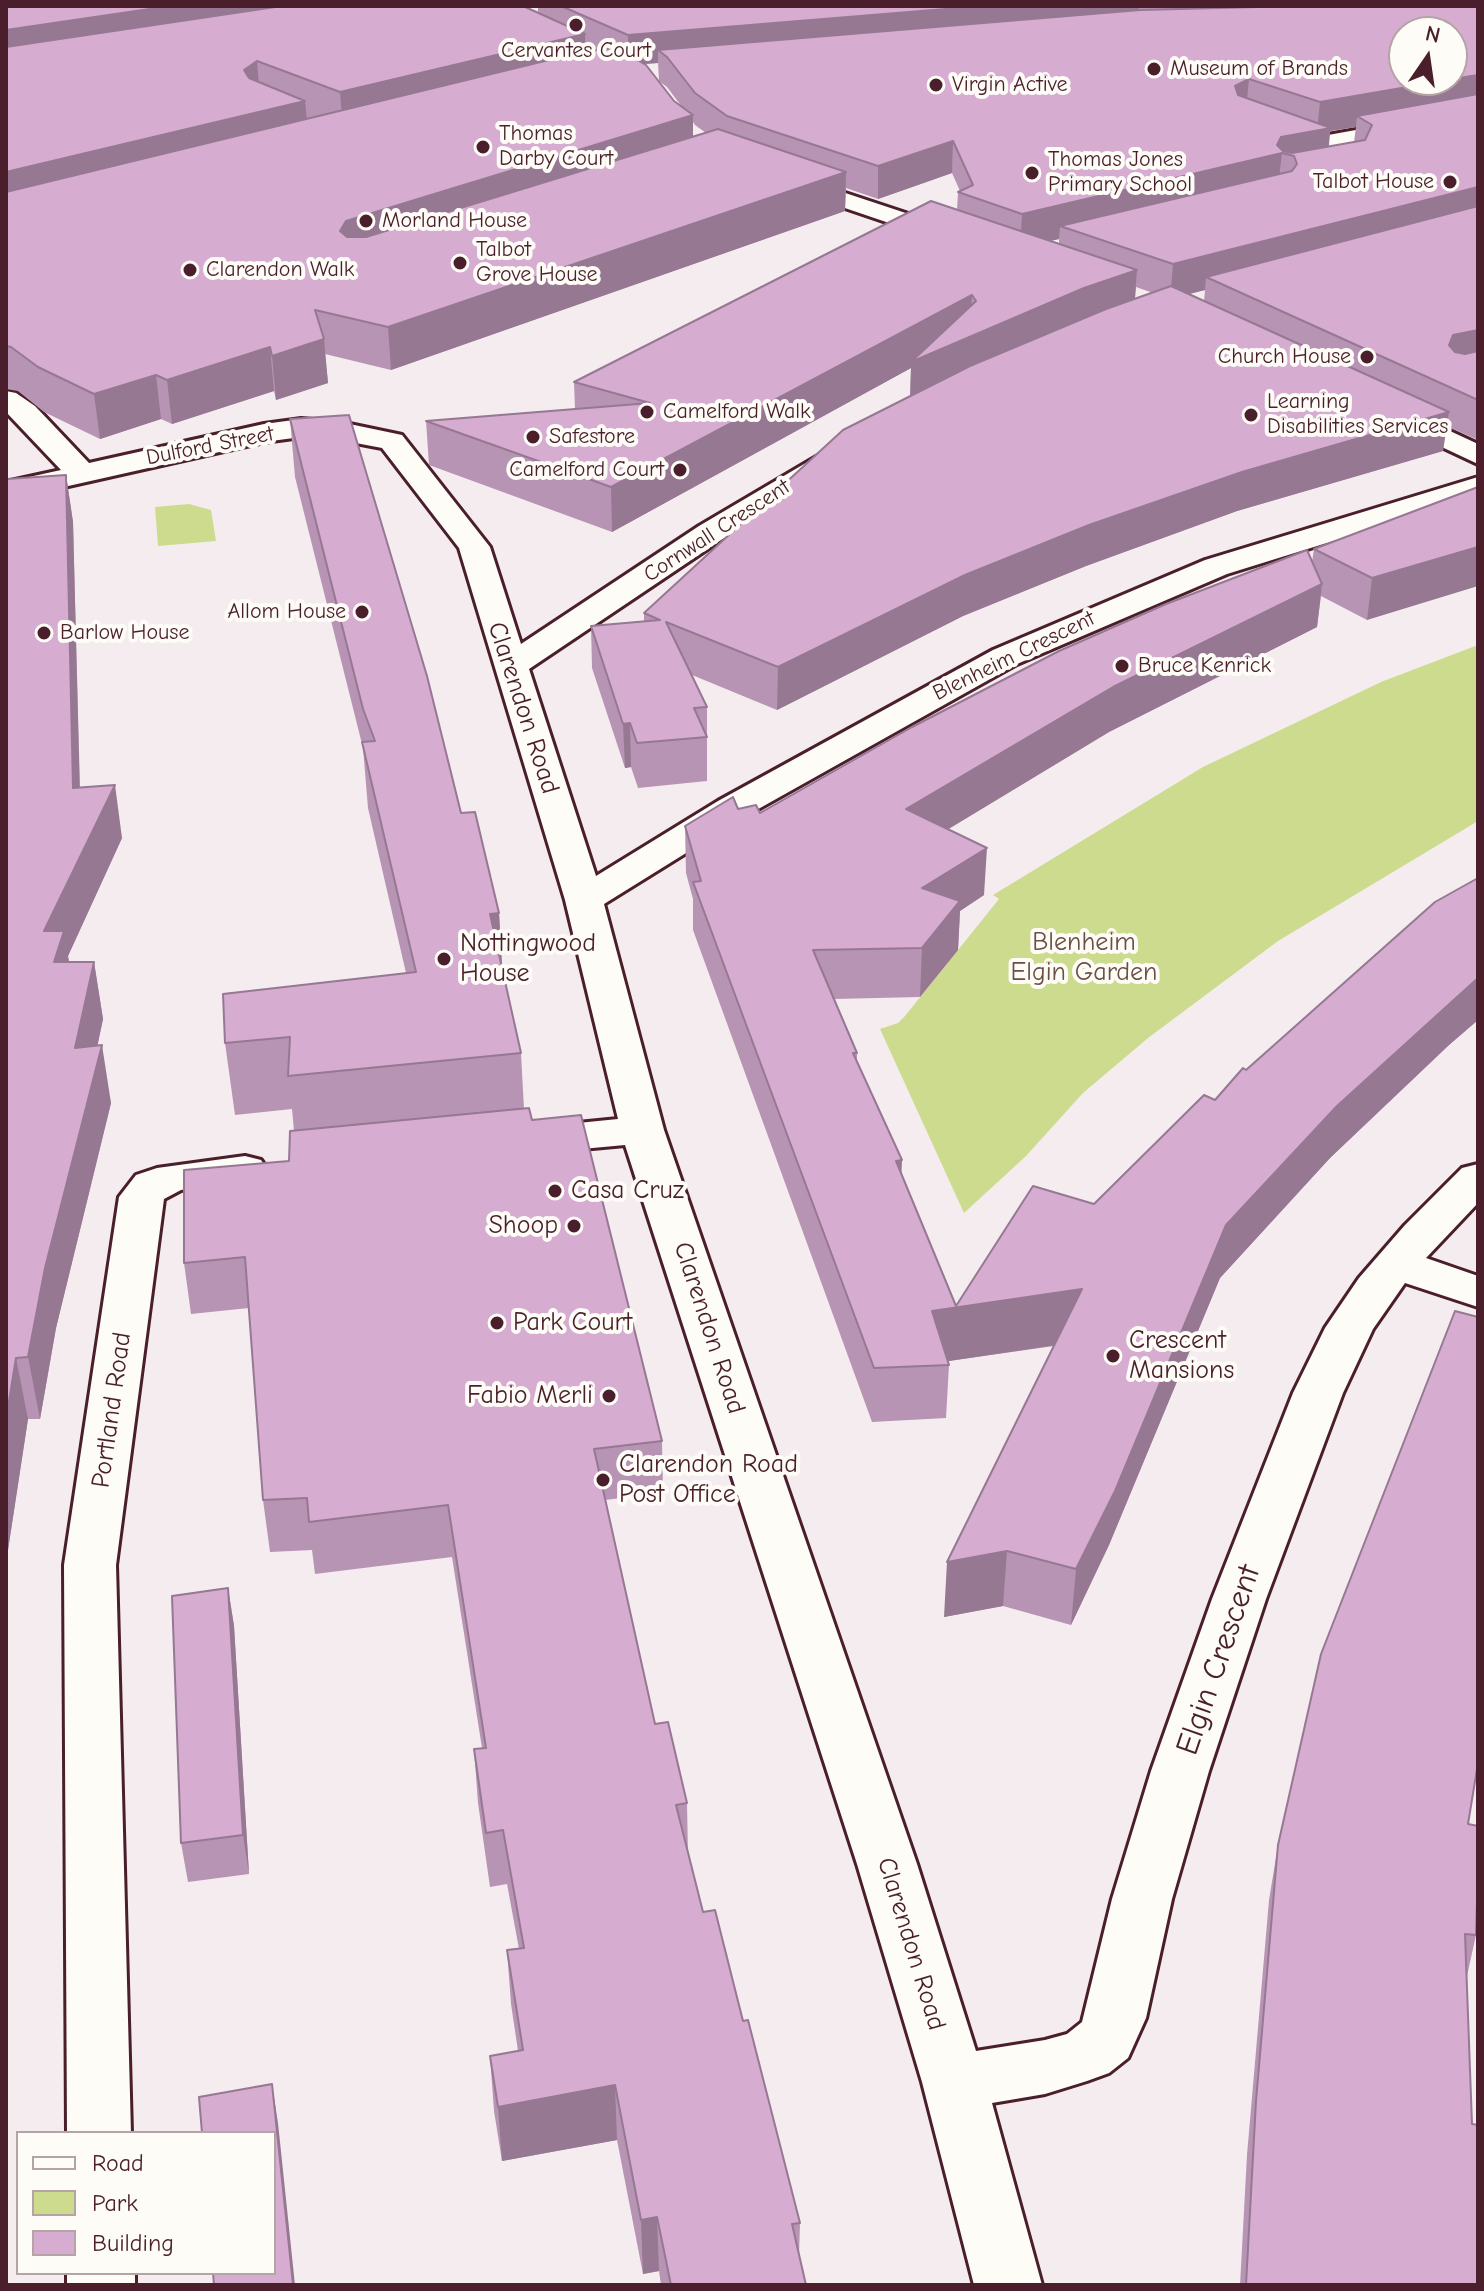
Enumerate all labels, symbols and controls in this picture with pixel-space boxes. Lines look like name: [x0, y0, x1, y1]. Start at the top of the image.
marker: Cervantes Court: [567, 16, 585, 34]
north arrow: [1388, 16, 1468, 96]
text: N: [1423, 20, 1443, 49]
place label: Cervantes Court: [501, 38, 651, 64]
place label: Museum of Brands: [1170, 56, 1348, 82]
marker: Museum of Brands: [1145, 60, 1163, 78]
place label: Virgin Active: [952, 72, 1067, 98]
marker: Virgin Active: [927, 76, 945, 94]
place label: Thomas Darby Court: [499, 121, 613, 172]
marker: Thomas Darby Court: [474, 138, 492, 156]
place label: Thomas Jones Primary School: [1048, 147, 1192, 198]
marker: Thomas Jones Primary School: [1023, 164, 1041, 182]
place label: Talbot House: [1313, 169, 1434, 195]
marker: Talbot House: [1441, 173, 1459, 191]
place label: Morland House: [382, 208, 527, 234]
marker: Morland House: [357, 212, 375, 230]
place label: Talbot Grove House: [476, 237, 598, 288]
marker: Talbot Grove House: [451, 254, 469, 272]
place label: Clarendon Walk: [206, 257, 354, 283]
marker: Clarendon Walk: [181, 261, 199, 279]
place label: Church House: [1218, 344, 1351, 370]
marker: Church House: [1358, 348, 1376, 366]
place label: Learning Disabilities Services: [1267, 389, 1449, 440]
place label: Camelford Walk: [663, 399, 811, 425]
marker: Camelford Walk: [638, 403, 656, 421]
marker: Learning Disabilities Services: [1242, 406, 1260, 424]
street label: Dulford Street: [144, 421, 276, 471]
place label: Safestore: [549, 424, 635, 450]
marker: Safestore: [524, 428, 542, 446]
place label: Camelford Court: [509, 457, 664, 483]
marker: Camelford Court: [671, 461, 689, 479]
street label: Cornwall Crescent: [639, 474, 795, 588]
place label: Allom House: [228, 599, 346, 625]
marker: Allom House: [353, 603, 371, 621]
street label: Blenheim Crescent: [929, 605, 1099, 707]
street label: Clarendon Road: [481, 618, 565, 798]
place label: Barlow House: [60, 620, 189, 646]
marker: Barlow House: [35, 624, 53, 642]
place label: Bruce Kenrick: [1138, 653, 1271, 679]
marker: Bruce Kenrick: [1113, 657, 1131, 675]
park label: Blenheim Elgin Garden: [1011, 927, 1157, 988]
place label: Nottingwood House: [460, 928, 596, 990]
marker: Nottingwood House: [435, 950, 453, 968]
place label: Casa Cruz: [571, 1175, 684, 1207]
marker: Casa Cruz: [546, 1182, 564, 1200]
place label: Shoop: [488, 1210, 558, 1242]
marker: Shoop: [565, 1217, 583, 1235]
street label: Clarendon Road: [667, 1238, 751, 1418]
place label: Park Court: [513, 1307, 632, 1339]
marker: Park Court: [488, 1314, 506, 1332]
place label: Crescent Mansions: [1129, 1325, 1234, 1386]
street label: Portland Road: [86, 1330, 138, 1490]
marker: Crescent Mansions: [1104, 1347, 1122, 1365]
place label: Fabio Merli: [467, 1380, 593, 1412]
marker: Fabio Merli: [600, 1387, 618, 1405]
place label: Clarendon Road Post Office: [619, 1449, 798, 1510]
marker: Clarendon Road Post Office: [594, 1471, 612, 1489]
street label: Elgin Crescent: [1169, 1560, 1269, 1760]
street label: Clarendon Road: [870, 1854, 952, 2034]
legend: [16, 2131, 276, 2275]
text: Road: [92, 2149, 144, 2177]
text: Park: [92, 2189, 138, 2217]
text: Building: [92, 2229, 174, 2257]

